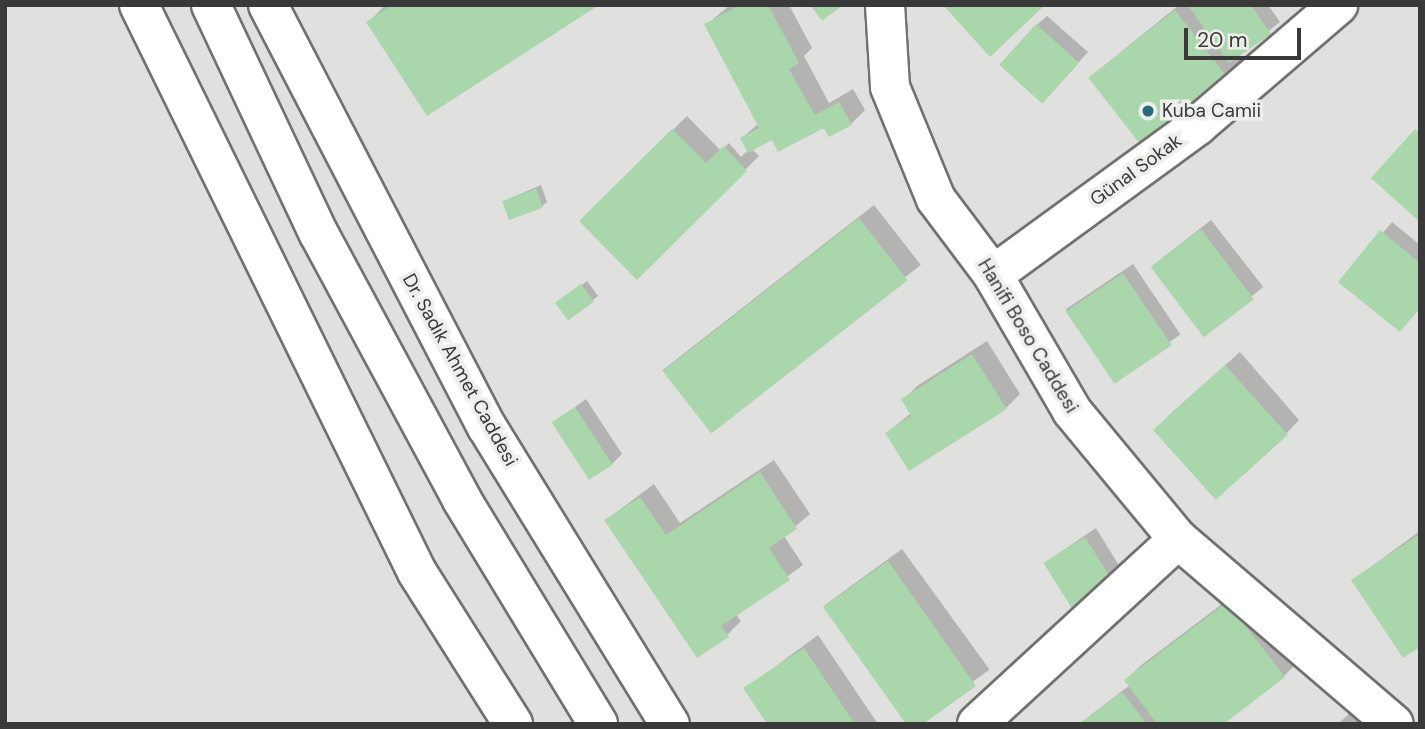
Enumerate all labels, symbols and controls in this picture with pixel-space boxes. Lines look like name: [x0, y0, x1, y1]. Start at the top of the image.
scale bar: [1187, 14, 1304, 58]
text: 20 m: [1197, 26, 1248, 54]
place label: Kuba Camii: [1162, 100, 1261, 122]
marker: Kuba Camii: [1140, 103, 1156, 119]
street label: Günal Sokak: [1086, 129, 1186, 211]
street label: Hanifi Boso Caddesi: [973, 255, 1083, 417]
street label: Dr. Sadık Ahmet Caddesi: [398, 270, 522, 470]

